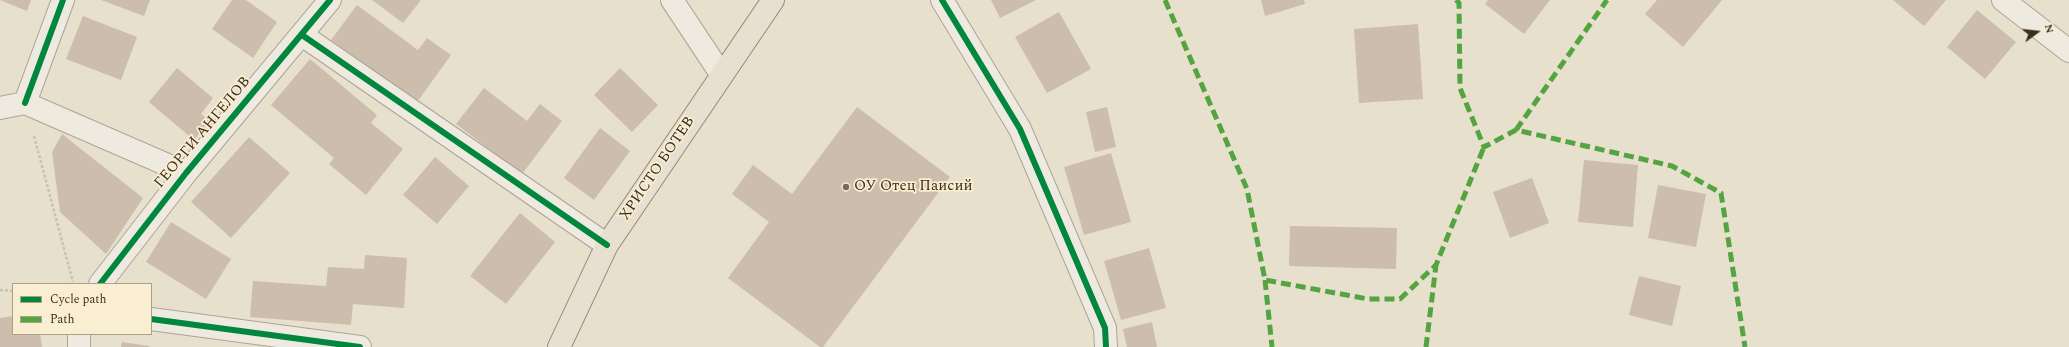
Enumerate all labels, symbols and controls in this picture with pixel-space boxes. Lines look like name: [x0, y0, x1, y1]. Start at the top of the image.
north arrow: [2017, 12, 2057, 52]
text: N: [2040, 22, 2058, 35]
street label: ГЕОРГИ АНГЕЛОВ: [151, 74, 255, 192]
street label: ХРИСТО БОТЕВ: [617, 114, 699, 224]
place label: ОУ Отец Паисий: [854, 178, 972, 196]
marker: ОУ Отец Паисий: [841, 182, 851, 192]
legend: [12, 283, 152, 335]
text: Cycle path: [50, 290, 107, 309]
text: Path: [50, 310, 75, 329]

